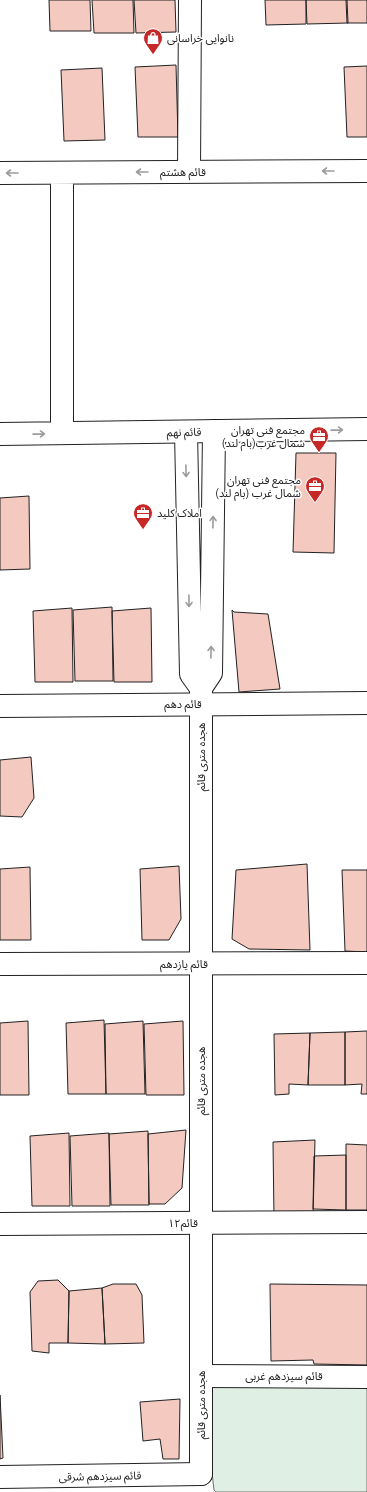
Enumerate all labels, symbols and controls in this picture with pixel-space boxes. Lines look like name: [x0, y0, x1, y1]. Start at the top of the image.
shop icon: نانوایی خراسانی: [142, 27, 164, 55]
place label: نانوایی خراسانی: [167, 31, 234, 46]
street label: قائم هشتم: [160, 165, 206, 181]
one-way arrow: [322, 167, 335, 175]
one-way arrow: [136, 168, 149, 176]
one-way arrow: [6, 169, 19, 177]
place label: مجتمع فنی تهران شمال غرب(بام لند): [222, 423, 305, 451]
street label: قائم نهم: [167, 425, 202, 441]
office icon: مجتمع فنی تهران شمال غرب(بام لند): [308, 425, 330, 453]
one-way arrow: [330, 426, 343, 434]
one-way arrow: [32, 430, 45, 438]
one-way arrow: [183, 464, 190, 477]
place label: مجتمع فنی تهران شمال غرب (بام لند): [215, 473, 301, 501]
office icon: مجتمع فنی تهران شمال غرب (بام لند): [304, 475, 326, 503]
office icon: املاک کلید: [132, 502, 154, 530]
place label: املاک کلید: [157, 506, 202, 521]
one-way arrow: [209, 516, 217, 529]
one-way arrow: [185, 594, 192, 607]
one-way arrow: [207, 646, 215, 659]
street label: قائم دهم: [164, 697, 202, 713]
street label: هجده متری قائم: [194, 723, 210, 791]
street label: قائم یازدهم: [160, 957, 208, 973]
street label: هجده متری قائم: [194, 1047, 210, 1115]
street label: قائم۱۲: [168, 1216, 198, 1232]
street label: قائم سیزدهم غربی: [245, 1369, 323, 1385]
street label: هجده متری قائم: [194, 1371, 210, 1439]
street label: قائم سیزدهم شرقی: [59, 1468, 142, 1486]

